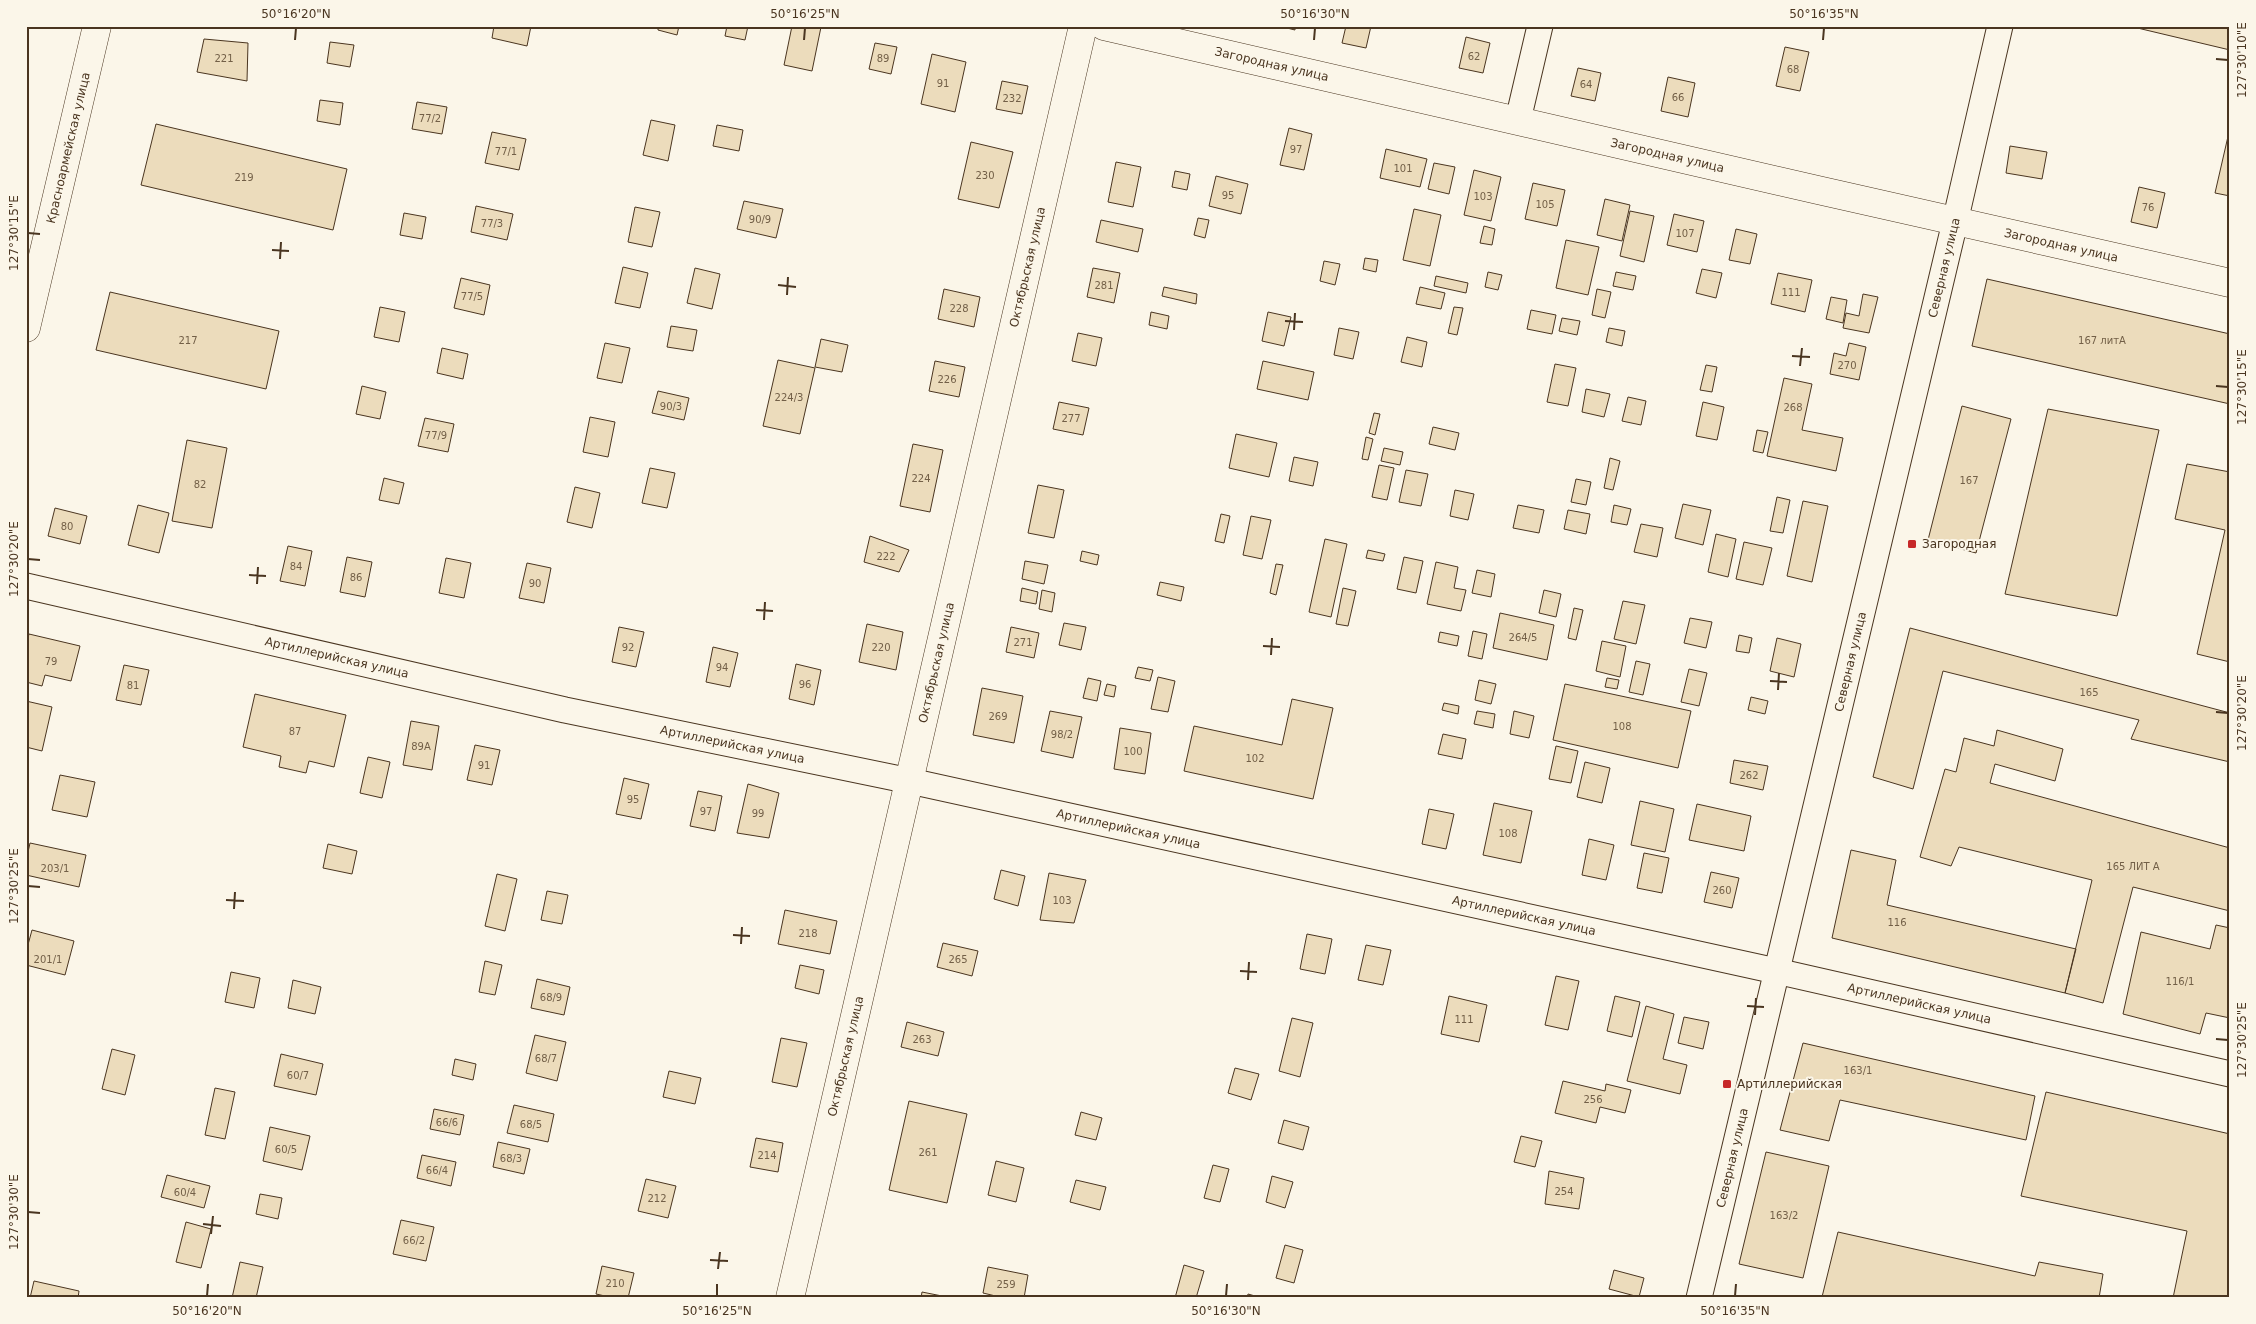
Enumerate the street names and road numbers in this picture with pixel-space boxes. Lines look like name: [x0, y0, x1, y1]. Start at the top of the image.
street label: Загородная улица: [1213, 44, 1330, 84]
street label: Красноармейская улица: [44, 71, 93, 225]
street label: Загородная улица: [1609, 135, 1726, 175]
street label: Октябрьская улица: [1007, 205, 1048, 329]
street label: Северная улица: [1925, 216, 1963, 319]
street label: Загородная улица: [2003, 226, 2119, 265]
street label: Октябрьская улица: [916, 601, 957, 724]
street label: Северная улица: [1832, 610, 1869, 713]
street label: Артиллерийская улица: [264, 634, 410, 681]
street label: Артиллерийская улица: [659, 723, 806, 766]
street label: Артиллерийская улица: [1055, 806, 1202, 852]
street label: Артиллерийская улица: [1451, 893, 1597, 938]
street label: Артиллерийская улица: [1846, 980, 1993, 1027]
street label: Октябрьская улица: [825, 995, 866, 1118]
street label: Северная улица: [1714, 1107, 1751, 1209]

